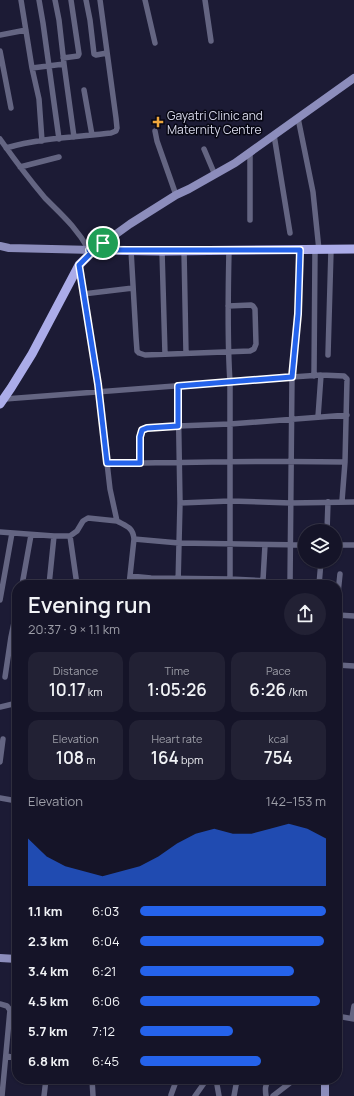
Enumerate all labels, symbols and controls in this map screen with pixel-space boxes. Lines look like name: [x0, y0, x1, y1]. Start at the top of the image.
place label: Gayatri Clinic and Maternity Centre: [167, 107, 263, 138]
marker: Gayatri Clinic and Maternity Centre: [152, 116, 164, 128]
pin: [86, 226, 120, 260]
icon: arrive: [92, 232, 114, 254]
map controls: [298, 524, 342, 568]
button: layers: [298, 524, 342, 568]
text: Evening run: [28, 590, 151, 620]
button: share: [284, 593, 326, 635]
text: 20:37 · 9 × 1.1 km: [28, 620, 120, 638]
text: Distance: [53, 663, 98, 678]
text: Time: [165, 663, 189, 678]
text: Pace: [266, 663, 291, 678]
text: 10.17: [49, 678, 86, 701]
text: 1:05:26: [147, 678, 207, 701]
text: 6:26: [249, 678, 286, 701]
text: km: [86, 684, 103, 699]
text: /km: [286, 684, 307, 699]
text: Elevation: [52, 731, 99, 746]
text: Heart rate: [151, 731, 203, 746]
text: kcal: [268, 731, 288, 746]
text: 108: [56, 746, 84, 769]
text: 164: [151, 746, 179, 769]
text: 754: [264, 746, 293, 769]
text: m: [84, 752, 96, 767]
text: bpm: [179, 752, 203, 767]
text: Elevation: [28, 792, 83, 810]
text: 142–153 m: [266, 792, 326, 810]
text: 1.1 km: [28, 902, 63, 920]
text: 6:03: [92, 902, 119, 920]
text: 2.3 km: [28, 932, 69, 950]
text: 6:04: [92, 932, 120, 950]
text: 3.4 km: [28, 962, 69, 980]
text: 6:21: [92, 962, 116, 980]
text: 4.5 km: [28, 992, 69, 1010]
text: 6:06: [92, 992, 120, 1010]
text: 5.7 km: [28, 1022, 68, 1040]
text: 7:12: [92, 1022, 115, 1040]
text: 6.8 km: [28, 1052, 69, 1070]
text: 6:45: [92, 1052, 119, 1070]

